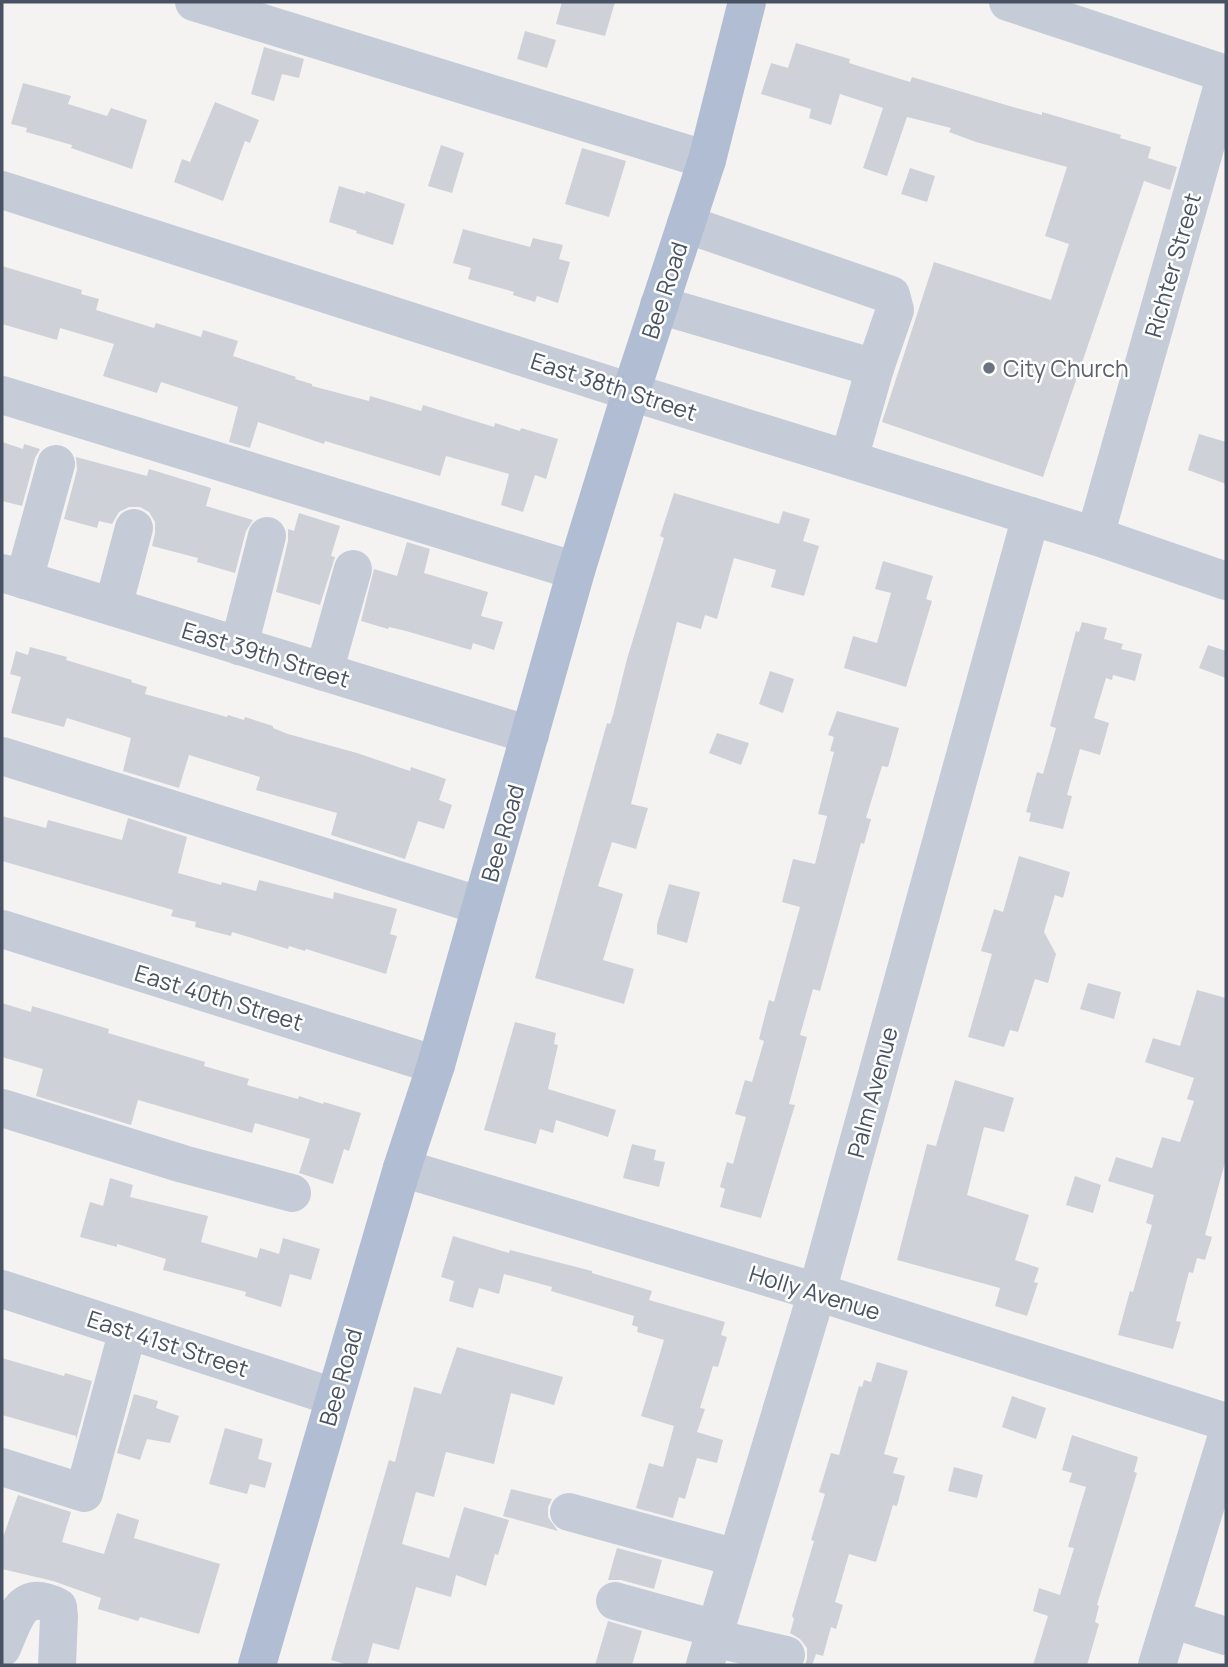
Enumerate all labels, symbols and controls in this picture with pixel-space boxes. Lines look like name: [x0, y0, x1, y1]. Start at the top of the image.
street label: Richter Street: [1136, 189, 1208, 341]
street label: Bee Road: [633, 237, 695, 343]
street label: East 38th Street: [527, 344, 701, 428]
place label: City Church: [1003, 352, 1129, 384]
marker: City Church: [981, 360, 997, 376]
street label: East 39th Street: [178, 613, 354, 695]
street label: Bee Road: [473, 780, 531, 886]
street label: East 40th Street: [131, 956, 307, 1038]
street label: Palm Avenue: [839, 1023, 905, 1161]
street label: Holly Avenue: [746, 1257, 884, 1327]
street label: East 41st Street: [83, 1302, 253, 1384]
street label: Bee Road: [311, 1324, 369, 1430]

